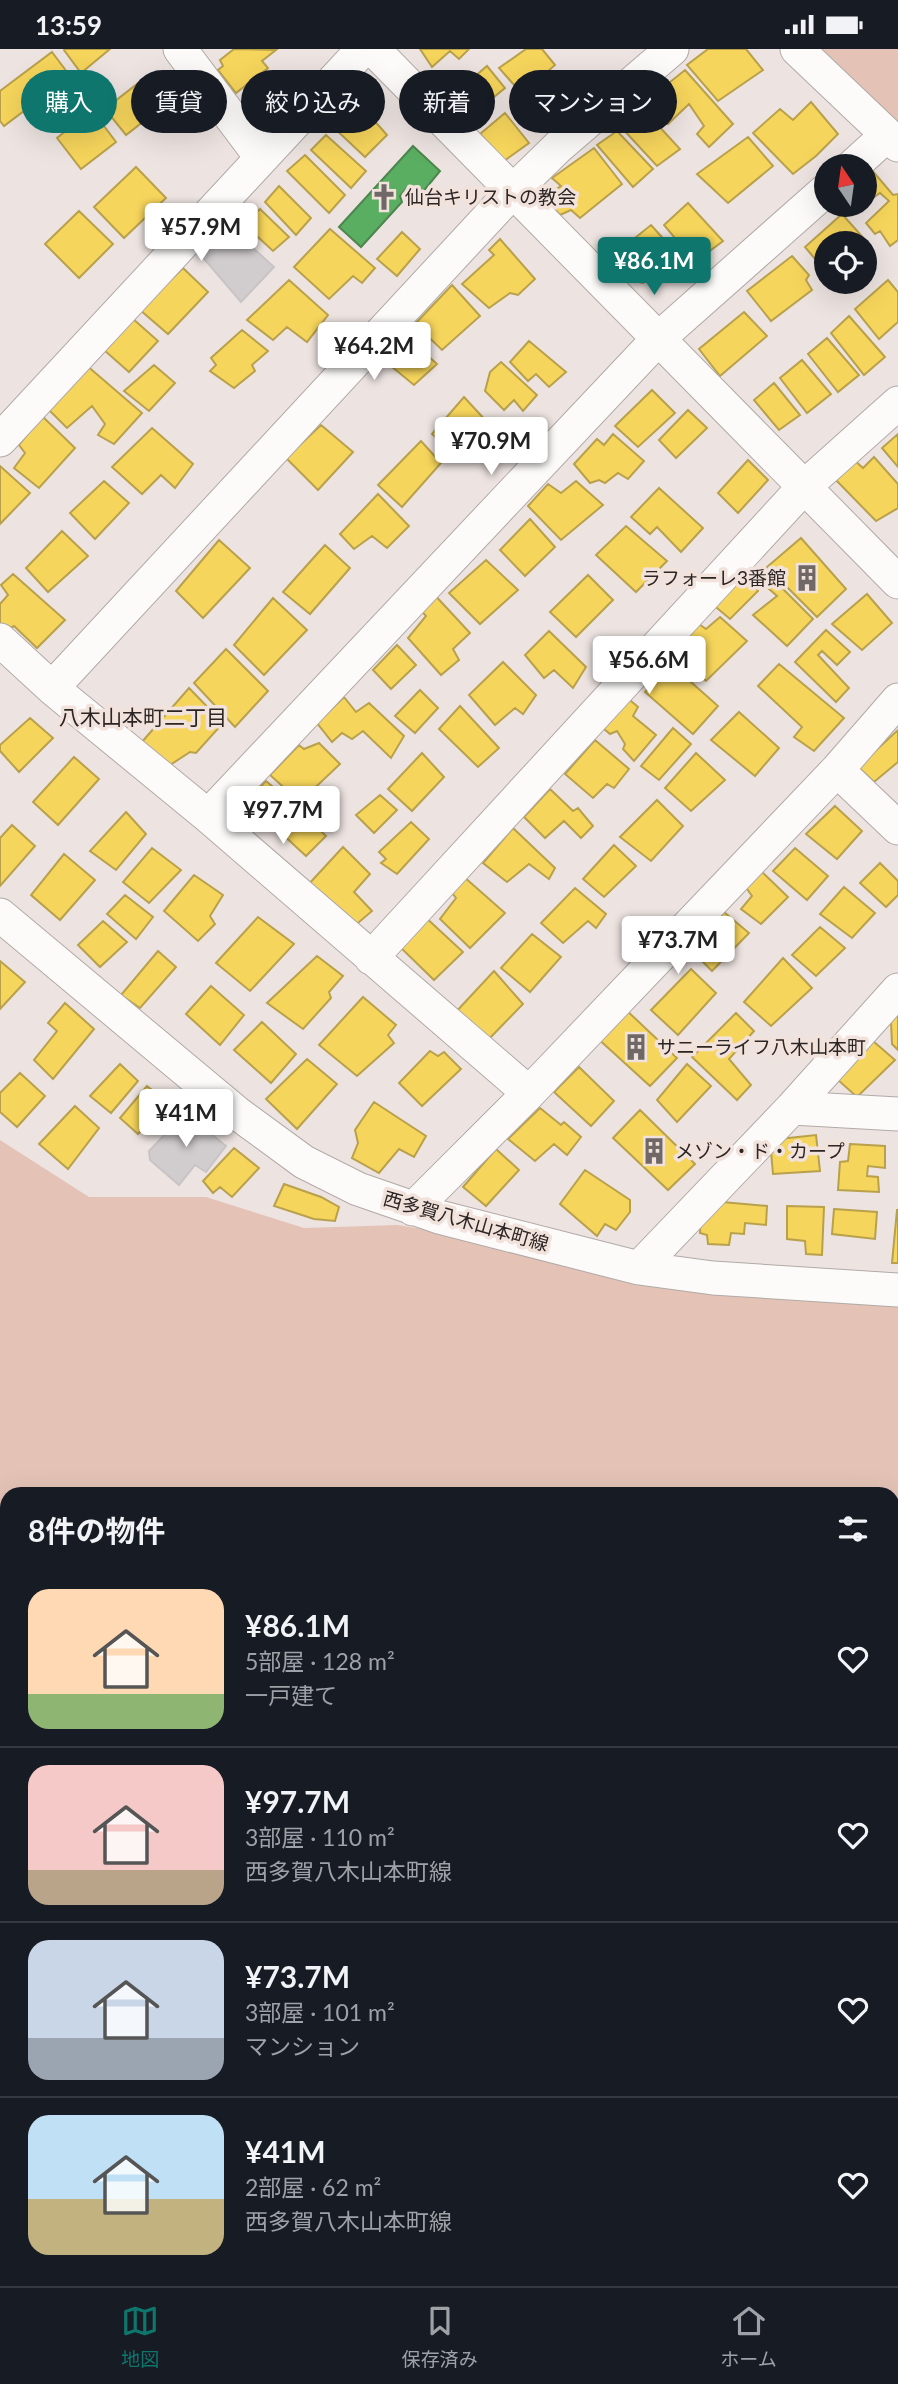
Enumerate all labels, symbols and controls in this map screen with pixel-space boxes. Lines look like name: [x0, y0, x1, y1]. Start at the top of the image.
text: 13:59: [35, 9, 102, 41]
chip: 購入: [21, 70, 117, 133]
chip: 賃貸: [131, 70, 227, 133]
chip: 絞り込み: [241, 70, 385, 133]
chip: 新着: [399, 70, 495, 133]
chip: マンション: [509, 70, 677, 133]
north arrow: [814, 154, 877, 217]
map controls: [814, 154, 877, 294]
church icon: 仙台キリストの教会: [369, 182, 399, 212]
place label: 仙台キリストの教会: [405, 185, 576, 208]
pin: ¥57.9M: [144, 203, 258, 263]
text: ¥57.9M: [161, 212, 241, 240]
button: locate: [814, 231, 877, 294]
pin: ¥86.1M: [597, 237, 711, 297]
text: ¥86.1M: [614, 246, 694, 274]
pin: ¥64.2M: [317, 323, 431, 382]
text: ¥64.2M: [334, 331, 414, 359]
pin: ¥70.9M: [434, 417, 548, 477]
text: ¥70.9M: [451, 426, 531, 454]
building icon: ラフォーレ3番館: [792, 563, 822, 593]
place label: ラフォーレ3番館: [642, 566, 786, 589]
pin: ¥56.6M: [592, 637, 706, 696]
text: ¥56.6M: [609, 645, 689, 673]
district label: 八木山本町二丁目: [59, 704, 227, 729]
pin: ¥97.7M: [226, 787, 340, 846]
text: ¥97.7M: [243, 795, 323, 823]
pin: ¥73.7M: [621, 916, 735, 976]
text: ¥73.7M: [638, 925, 718, 953]
building icon: サニーライフ八木山本町: [621, 1032, 651, 1062]
place label: サニーライフ八木山本町: [657, 1035, 866, 1058]
pin: ¥41M: [145, 1089, 227, 1149]
text: ¥41M: [155, 1098, 217, 1126]
building icon: メゾン・ド・カープ: [639, 1136, 669, 1166]
place label: メゾン・ド・カープ: [675, 1139, 845, 1162]
street label: 西多賀八木山本町線: [381, 1186, 552, 1255]
icon: filters: [834, 1510, 872, 1548]
text: 8件の物件: [28, 1512, 165, 1548]
text: ¥86.1M: [245, 1607, 350, 1643]
icon: home: [84, 1617, 168, 1701]
icon: heart: [834, 1640, 872, 1678]
text: 5部屋 · 128 m²: [245, 1647, 395, 1675]
text: 一戸建て: [245, 1681, 337, 1709]
text: ¥97.7M: [245, 1783, 350, 1819]
icon: home: [84, 1793, 168, 1877]
icon: heart: [834, 1816, 872, 1854]
text: 3部屋 · 110 m²: [245, 1823, 395, 1851]
text: 西多賀八木山本町線: [245, 1857, 452, 1885]
text: ¥73.7M: [245, 1958, 350, 1994]
icon: home: [84, 1968, 168, 2052]
icon: heart: [834, 1991, 872, 2029]
text: 3部屋 · 101 m²: [245, 1998, 395, 2026]
text: マンション: [245, 2032, 360, 2060]
text: ¥41M: [245, 2133, 326, 2169]
icon: home: [84, 2143, 168, 2227]
icon: heart: [834, 2166, 872, 2204]
text: 2部屋 · 62 m²: [245, 2173, 381, 2201]
text: 西多賀八木山本町線: [245, 2207, 452, 2235]
tab: 地図: [121, 2302, 159, 2371]
tab: 保存済み: [402, 2302, 478, 2371]
tab: ホーム: [720, 2302, 777, 2371]

